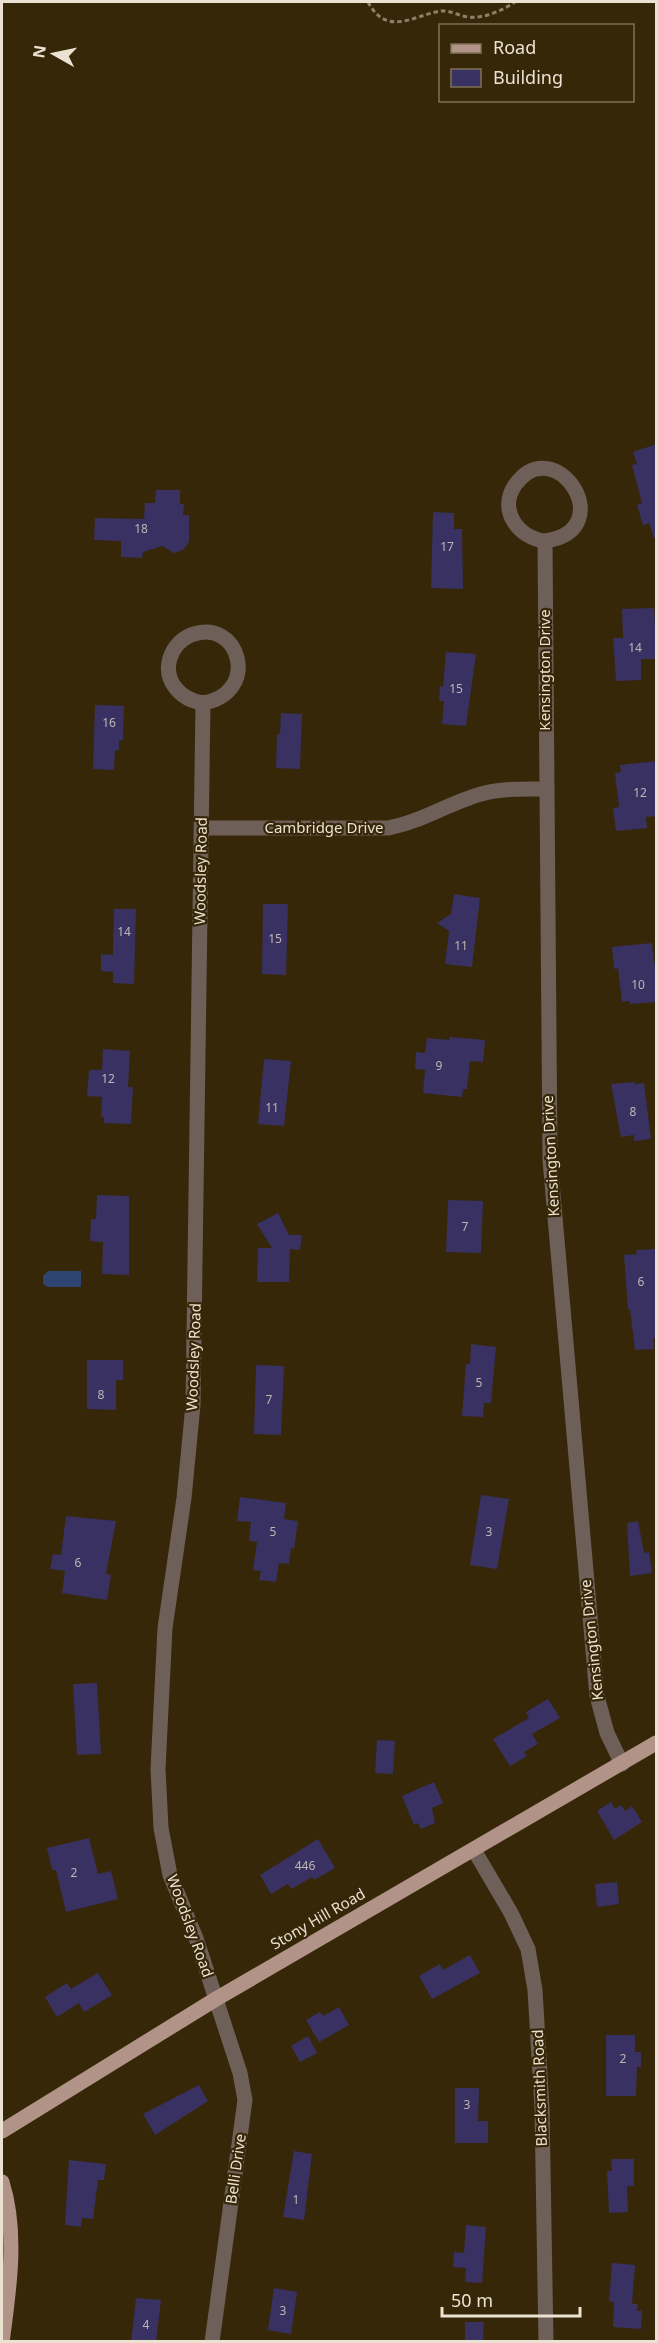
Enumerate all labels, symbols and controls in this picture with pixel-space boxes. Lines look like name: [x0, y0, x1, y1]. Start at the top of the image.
north arrow: [24, 24, 84, 84]
legend: [439, 24, 634, 102]
text: Road: [493, 35, 536, 59]
text: N: [27, 44, 51, 60]
text: Building: [493, 65, 563, 89]
house number: 18: [134, 520, 148, 537]
house number: 17: [440, 538, 454, 555]
street label: Kensington Drive: [534, 609, 554, 731]
house number: 14: [628, 639, 642, 656]
house number: 15: [449, 680, 463, 697]
house number: 16: [102, 714, 116, 731]
house number: 12: [633, 784, 647, 801]
street label: Woodsley Road: [189, 817, 211, 925]
street label: Cambridge Drive: [264, 817, 384, 837]
house number: 14: [117, 923, 131, 940]
house number: 15: [268, 930, 282, 947]
house number: 11: [454, 937, 468, 954]
house number: 10: [631, 976, 645, 993]
house number: 9: [436, 1057, 443, 1074]
house number: 12: [101, 1070, 115, 1087]
street label: Kensington Drive: [537, 1095, 563, 1217]
house number: 11: [265, 1099, 279, 1116]
house number: 8: [630, 1103, 637, 1120]
house number: 7: [462, 1218, 469, 1235]
house number: 6: [638, 1273, 645, 1290]
street label: Woodsley Road: [181, 1303, 205, 1411]
house number: 5: [476, 1374, 483, 1391]
house number: 8: [98, 1386, 105, 1403]
house number: 7: [266, 1391, 273, 1408]
house number: 5: [270, 1523, 277, 1540]
house number: 3: [486, 1523, 493, 1540]
house number: 6: [75, 1554, 82, 1571]
street label: Kensington Drive: [575, 1579, 607, 1701]
house number: 446: [295, 1857, 315, 1874]
house number: 2: [71, 1864, 78, 1881]
street label: Woodsley Road: [163, 1872, 219, 1980]
street label: Stony Hill Road: [267, 1883, 368, 1953]
street label: Blacksmith Road: [527, 2029, 551, 2147]
house number: 2: [620, 2050, 627, 2067]
house number: 3: [464, 2096, 471, 2113]
street label: Belli Drive: [220, 2132, 250, 2205]
house number: 1: [293, 2191, 299, 2208]
scale bar: [442, 2280, 580, 2318]
text: 50 m: [451, 2288, 493, 2312]
house number: 3: [280, 2302, 287, 2319]
house number: 4: [143, 2316, 150, 2333]

